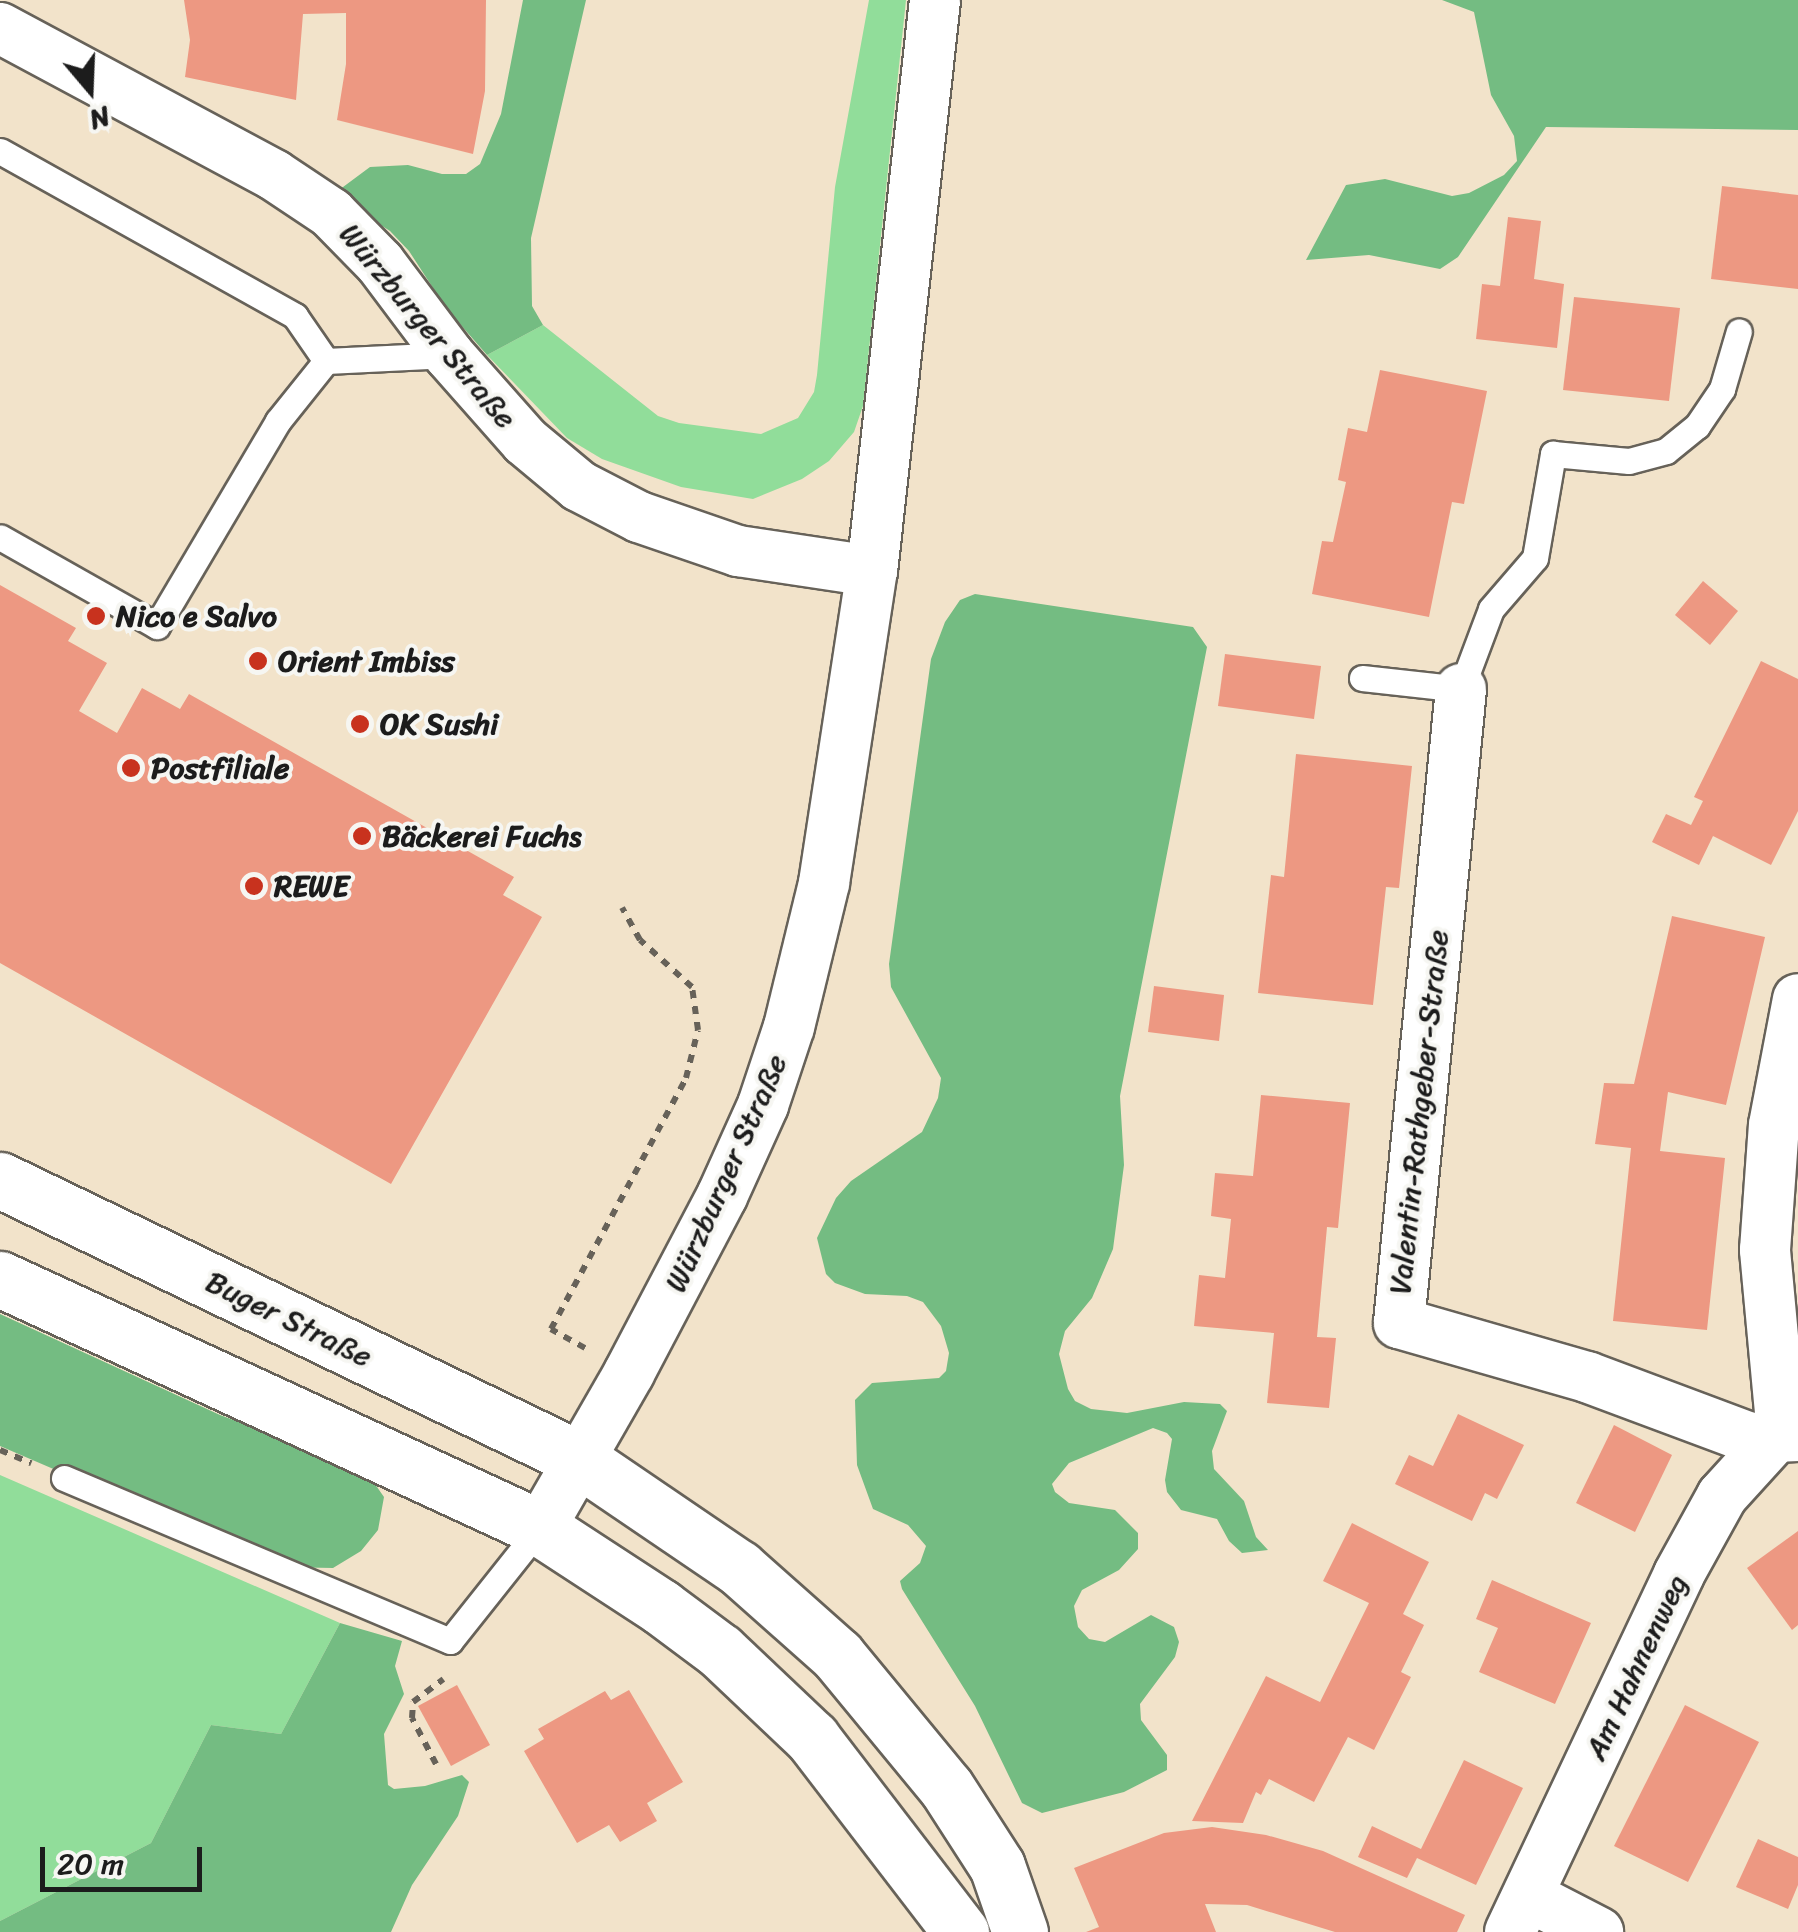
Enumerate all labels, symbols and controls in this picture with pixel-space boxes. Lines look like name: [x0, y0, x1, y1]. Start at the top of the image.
north arrow: [40, 40, 140, 140]
text: N: [83, 93, 117, 145]
street label: Würzburger Straße: [332, 216, 524, 436]
place label: Nico e Salvo: [116, 598, 278, 634]
marker: Nico e Salvo: [85, 605, 107, 627]
place label: Orient Imbiss: [278, 643, 455, 679]
marker: Orient Imbiss: [247, 650, 269, 672]
place label: OK Sushi: [380, 706, 498, 742]
marker: OK Sushi: [349, 713, 371, 735]
place label: Postfiliale: [151, 750, 289, 786]
marker: Postfiliale: [120, 757, 142, 779]
place label: Bäckerei Fuchs: [382, 818, 582, 854]
marker: Bäckerei Fuchs: [351, 825, 373, 847]
place label: REWE: [274, 868, 349, 904]
marker: REWE: [243, 875, 265, 897]
street label: Valentin-Rathgeber-Straße: [1382, 928, 1456, 1296]
street label: Würzburger Straße: [657, 1049, 795, 1297]
street label: Buger Straße: [200, 1263, 378, 1375]
street label: Am Hahnenweg: [1577, 1568, 1695, 1766]
scale bar: [45, 1827, 208, 1889]
text: 20 m: [57, 1837, 124, 1891]

